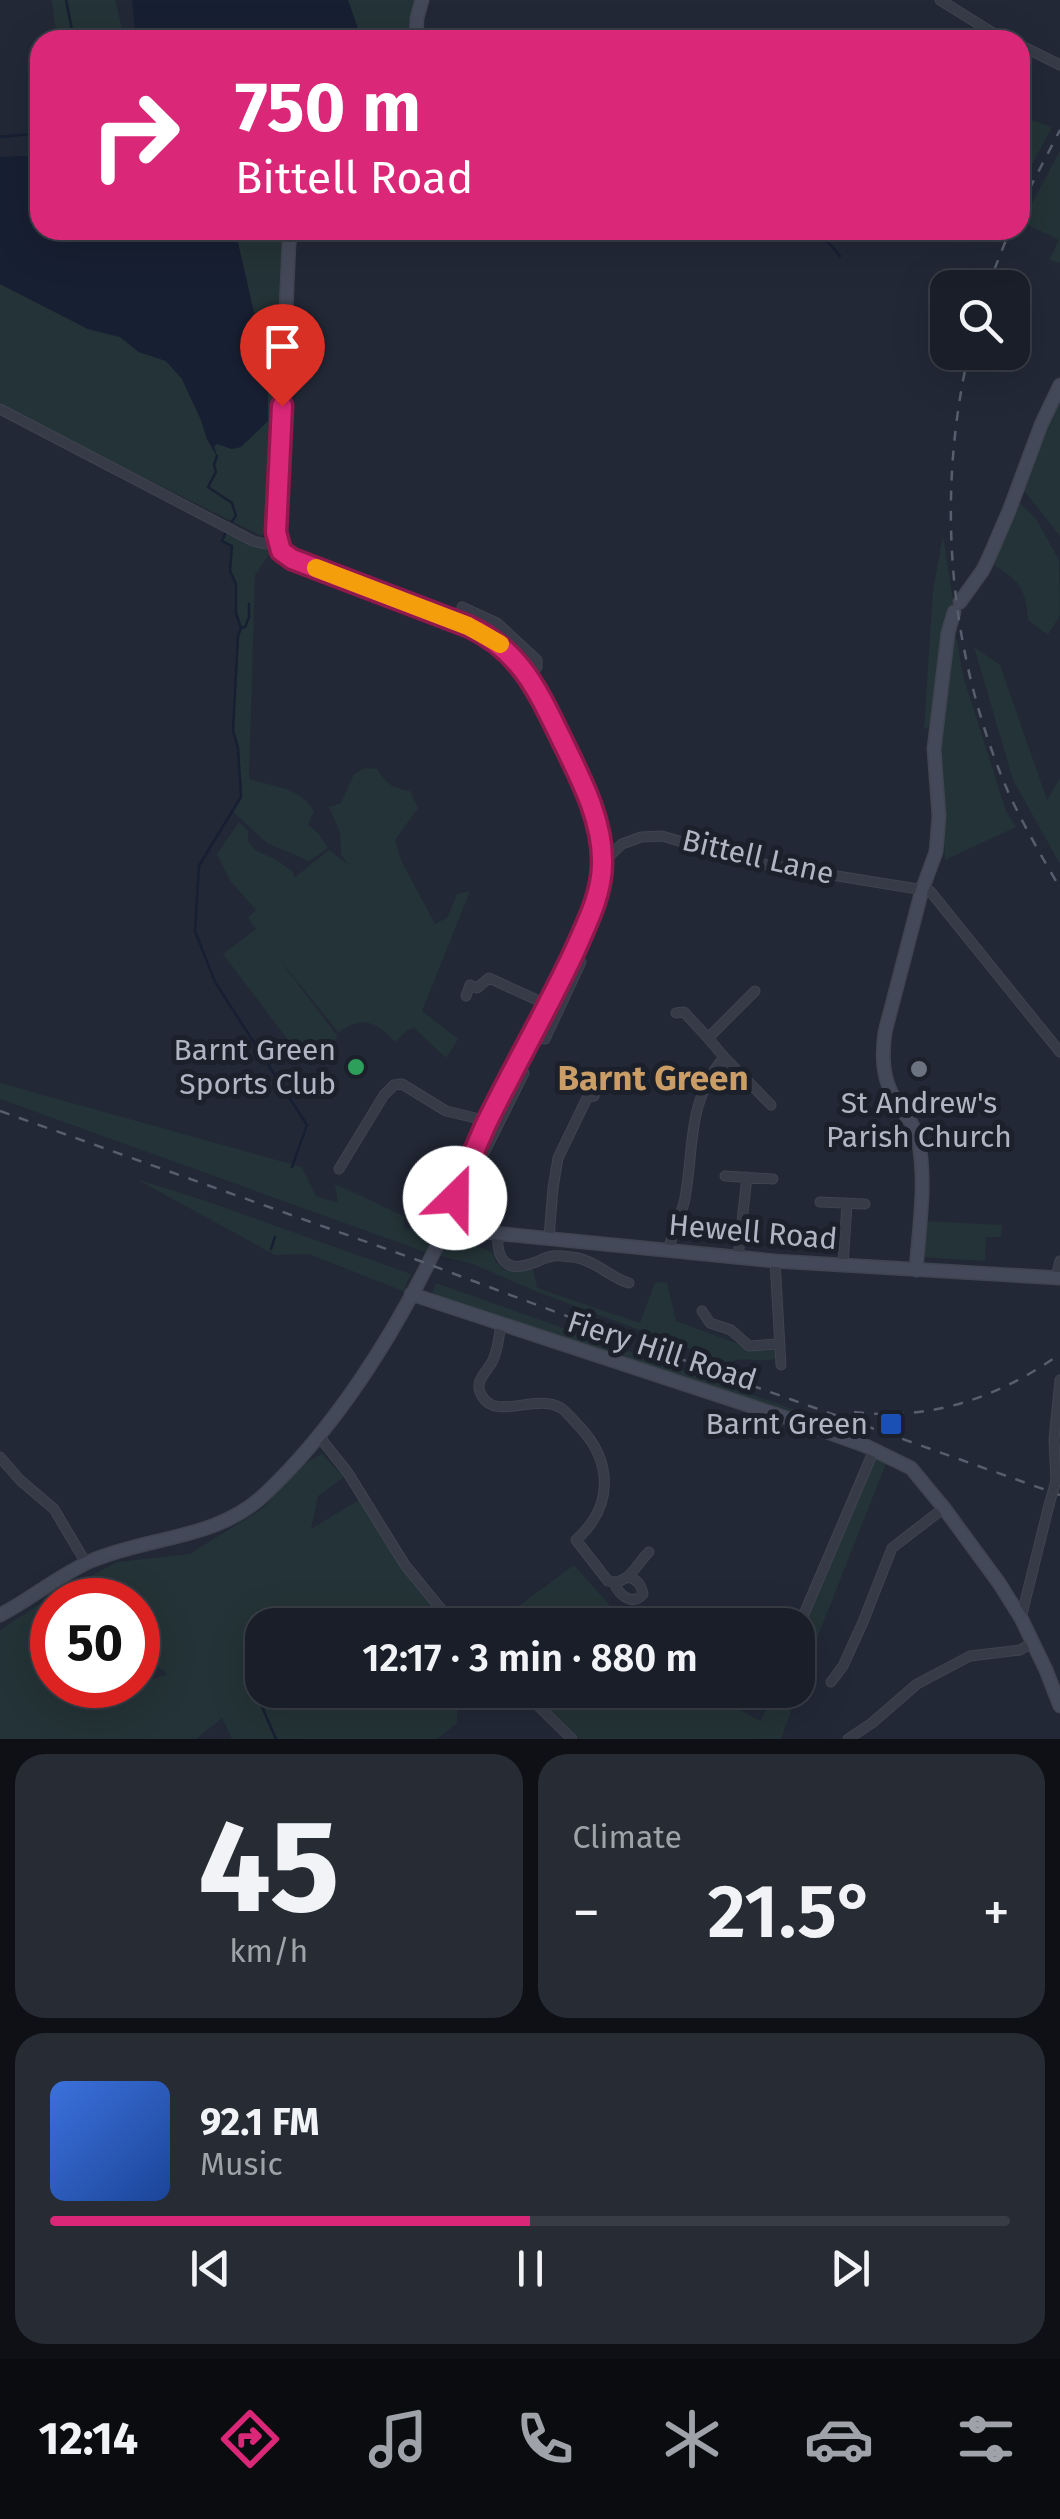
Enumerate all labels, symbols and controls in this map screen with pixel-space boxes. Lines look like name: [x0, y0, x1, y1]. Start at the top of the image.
text: 750 m: [235, 66, 421, 150]
icon: right: [70, 70, 200, 200]
text: Bittell Road: [235, 151, 473, 205]
map controls: [930, 270, 1030, 370]
button: search: [930, 270, 1030, 370]
pin: [240, 304, 325, 407]
icon: arrive: [255, 319, 310, 374]
street label: Bittell Lane: [679, 822, 837, 892]
place label: Barnt Green Sports Club: [174, 1032, 336, 1102]
marker: Barnt Green Sports Club: [345, 1056, 367, 1078]
district label: Barnt Green: [557, 1057, 749, 1099]
marker: St Andrew's Parish Church: [908, 1058, 930, 1080]
place label: St Andrew's Parish Church: [826, 1085, 1012, 1155]
position arrow: [403, 1146, 507, 1250]
street label: Hewell Road: [667, 1207, 839, 1257]
street label: Fiery Hill Road: [563, 1304, 761, 1398]
place label: Barnt Green: [706, 1406, 868, 1442]
marker: Barnt Green: [878, 1411, 904, 1437]
speed limit sign: 50: [30, 1578, 160, 1708]
text: 12:17 · 3 min · 880 m: [362, 1635, 698, 1681]
text: 45: [198, 1789, 340, 1945]
text: Climate: [573, 1818, 682, 1856]
text: 21.5°: [708, 1867, 875, 1957]
text: −: [573, 1880, 600, 1946]
text: +: [983, 1880, 1010, 1946]
text: km/h: [229, 1932, 308, 1970]
text: 92.1 FM: [200, 2099, 319, 2145]
text: Music: [200, 2145, 283, 2183]
icon: previous: [183, 2241, 238, 2296]
icon: pause: [503, 2241, 558, 2296]
icon: next: [823, 2241, 878, 2296]
icon: directions: [215, 2404, 285, 2474]
icon: music: [363, 2404, 433, 2474]
icon: phone: [510, 2404, 580, 2474]
icon: climate: [657, 2404, 727, 2474]
icon: car: [804, 2404, 874, 2474]
icon: filters: [951, 2404, 1021, 2474]
text: 12:14: [39, 2412, 138, 2466]

